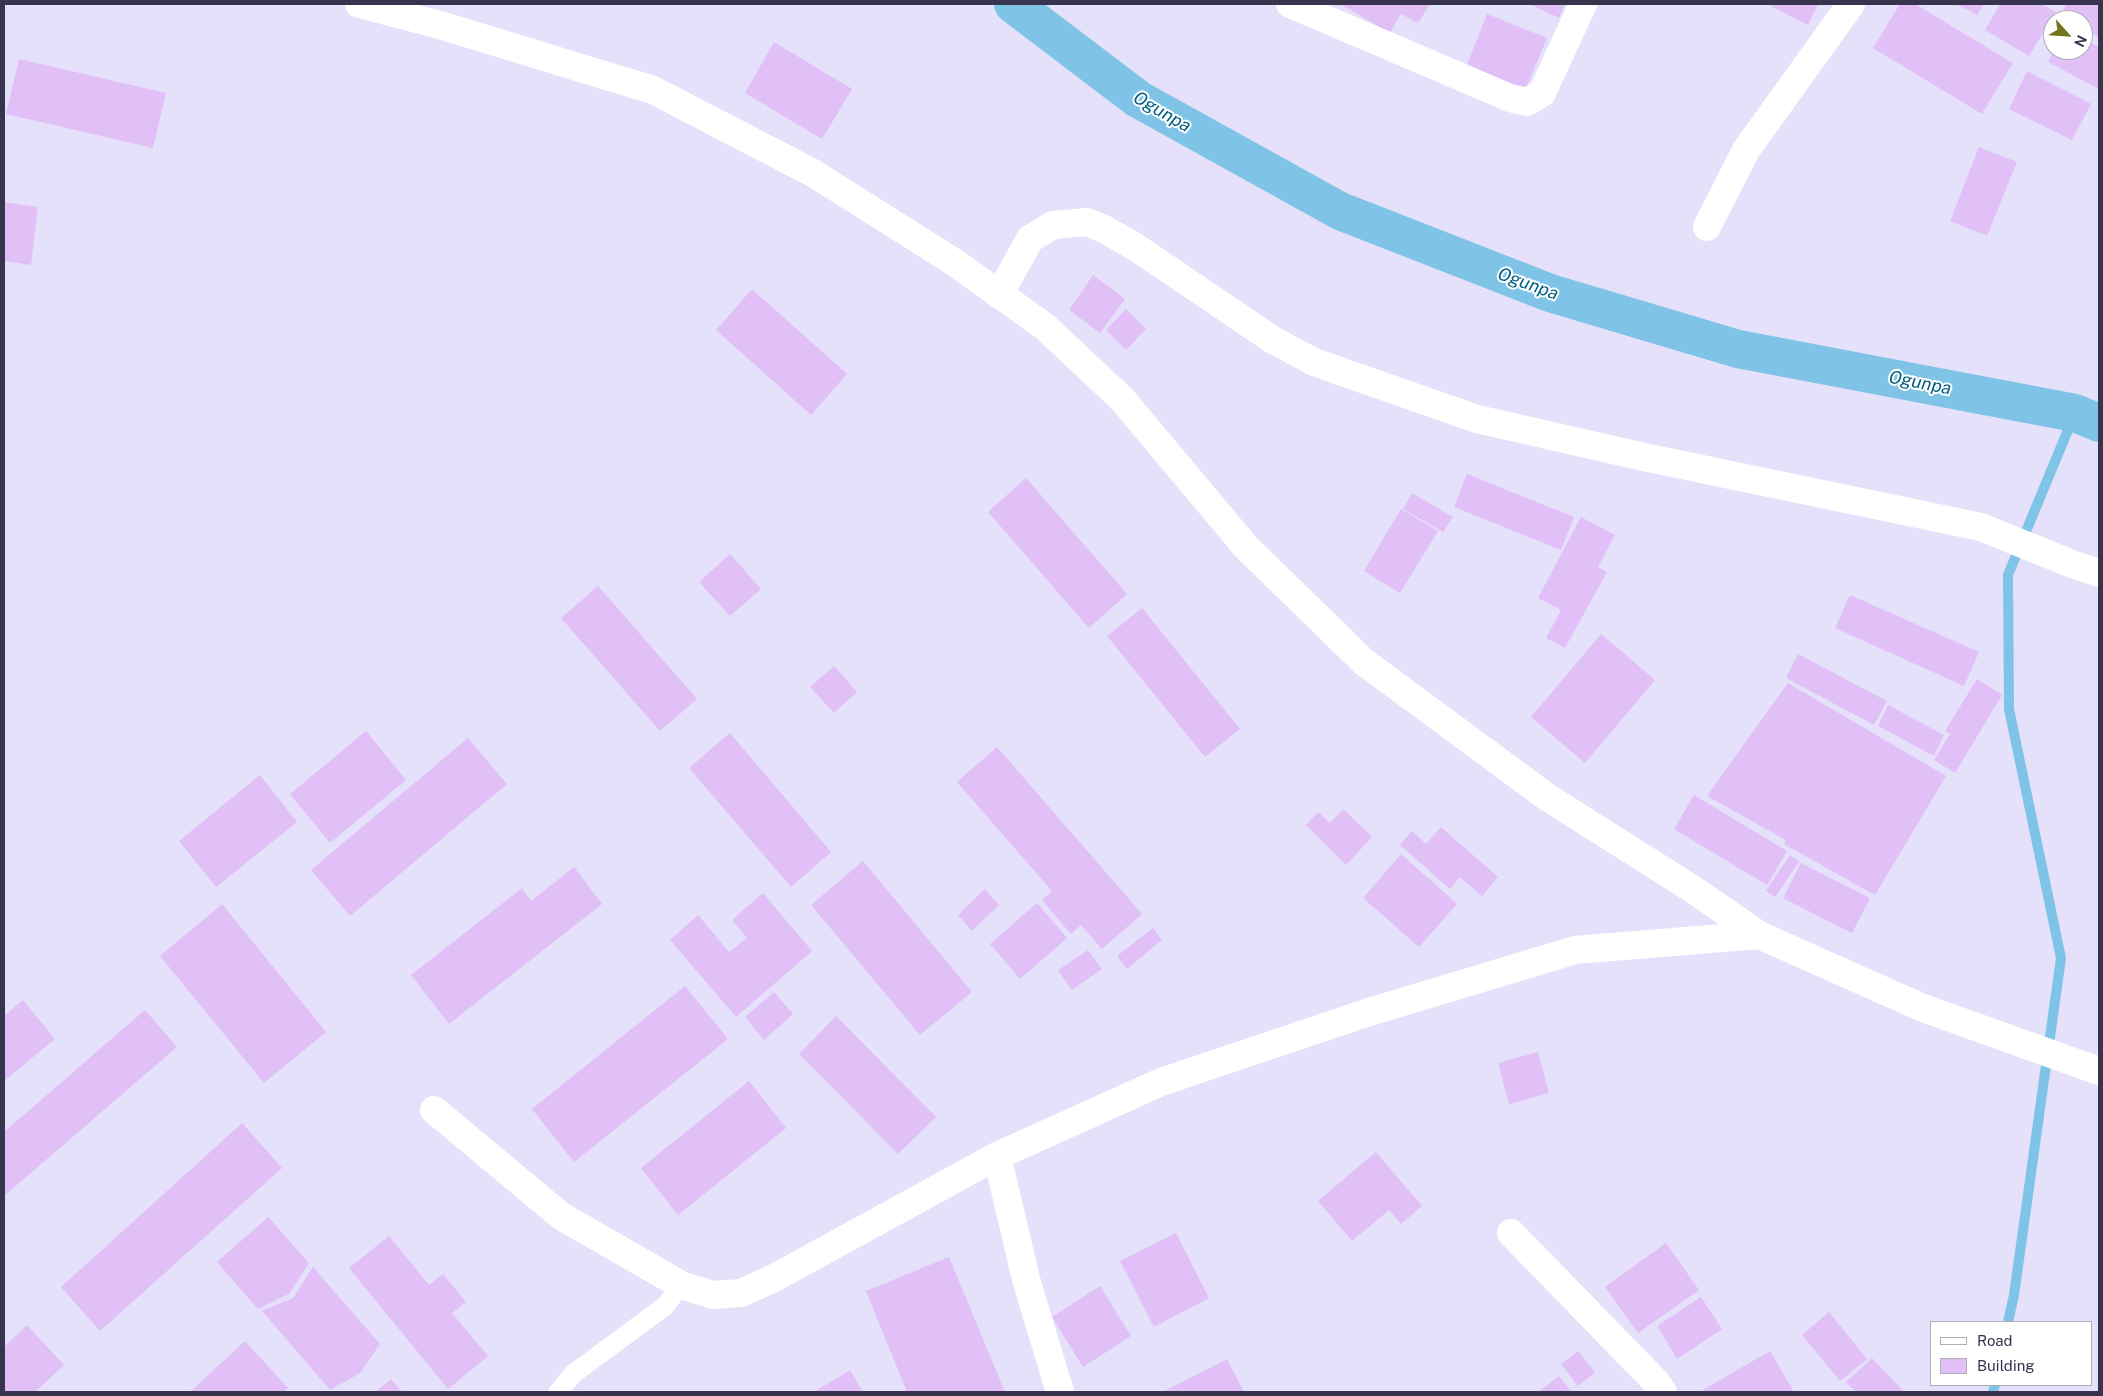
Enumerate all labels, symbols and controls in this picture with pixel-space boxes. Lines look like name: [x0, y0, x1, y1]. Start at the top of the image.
north arrow: [2043, 10, 2093, 60]
text: N: [2071, 33, 2090, 50]
water label: Ogunpa: [1129, 87, 1195, 137]
water label: Ogunpa: [1495, 263, 1561, 305]
water label: Ogunpa: [1887, 366, 1953, 400]
legend: [1930, 1321, 2093, 1386]
text: Road: [1977, 1332, 2013, 1349]
text: Building: [1977, 1357, 2035, 1374]

